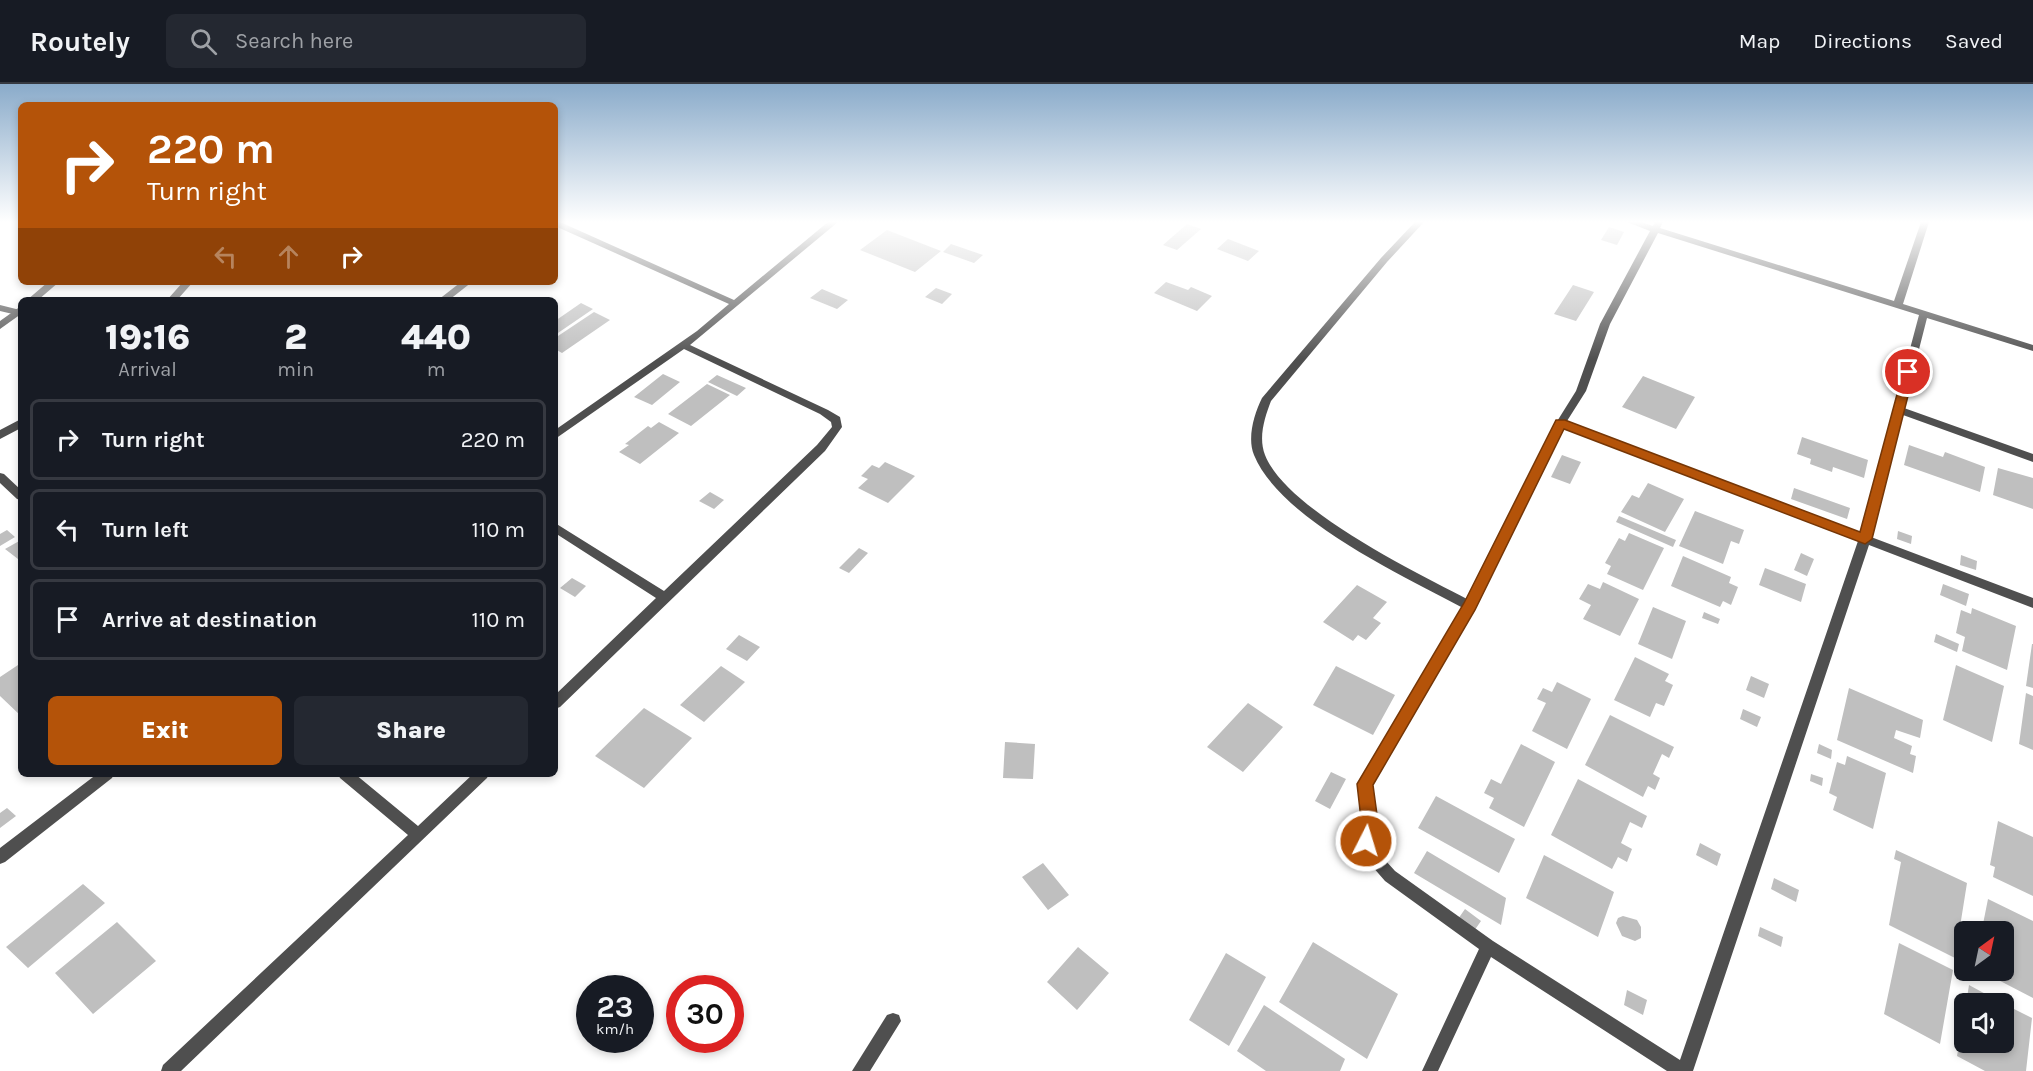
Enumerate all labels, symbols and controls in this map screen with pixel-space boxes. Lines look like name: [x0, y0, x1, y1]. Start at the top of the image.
search box: [166, 14, 586, 68]
text: Routely: [30, 25, 130, 58]
icon: search: [187, 25, 220, 58]
text: Search here: [235, 28, 353, 54]
text: Map: [1739, 29, 1780, 53]
text: Directions: [1813, 29, 1912, 53]
text: Saved: [1945, 29, 2003, 53]
text: 220 m: [147, 124, 275, 174]
icon: right: [48, 126, 126, 204]
text: Turn right: [147, 175, 267, 207]
icon: left: [209, 240, 242, 273]
icon: ahead: [272, 240, 305, 273]
icon: right: [335, 240, 368, 273]
text: 19:16: [105, 316, 190, 358]
text: 2: [284, 316, 307, 358]
text: 440: [401, 316, 471, 358]
pin: [1882, 346, 1933, 397]
icon: arrive: [1891, 355, 1924, 388]
text: Arrival: [118, 358, 177, 381]
text: min: [277, 358, 314, 381]
text: m: [427, 358, 445, 381]
icon: right: [51, 423, 84, 456]
text: Turn right: [102, 427, 205, 453]
text: 220 m: [461, 427, 525, 453]
icon: left: [51, 513, 84, 546]
text: Turn left: [102, 517, 189, 543]
text: 110 m: [472, 517, 525, 543]
icon: arrive: [51, 603, 84, 636]
text: Arrive at destination: [102, 607, 317, 633]
text: 110 m: [472, 607, 525, 633]
button: Exit: [48, 696, 282, 765]
button: Share: [294, 696, 528, 765]
position arrow: [1334, 809, 1398, 873]
north arrow: [1954, 921, 2014, 981]
map controls: [1954, 921, 2014, 1053]
speed limit sign: 30: [666, 975, 744, 1053]
text: 23: [597, 989, 633, 1025]
button: sound: [1954, 993, 2014, 1053]
text: km/h: [596, 1020, 634, 1038]

